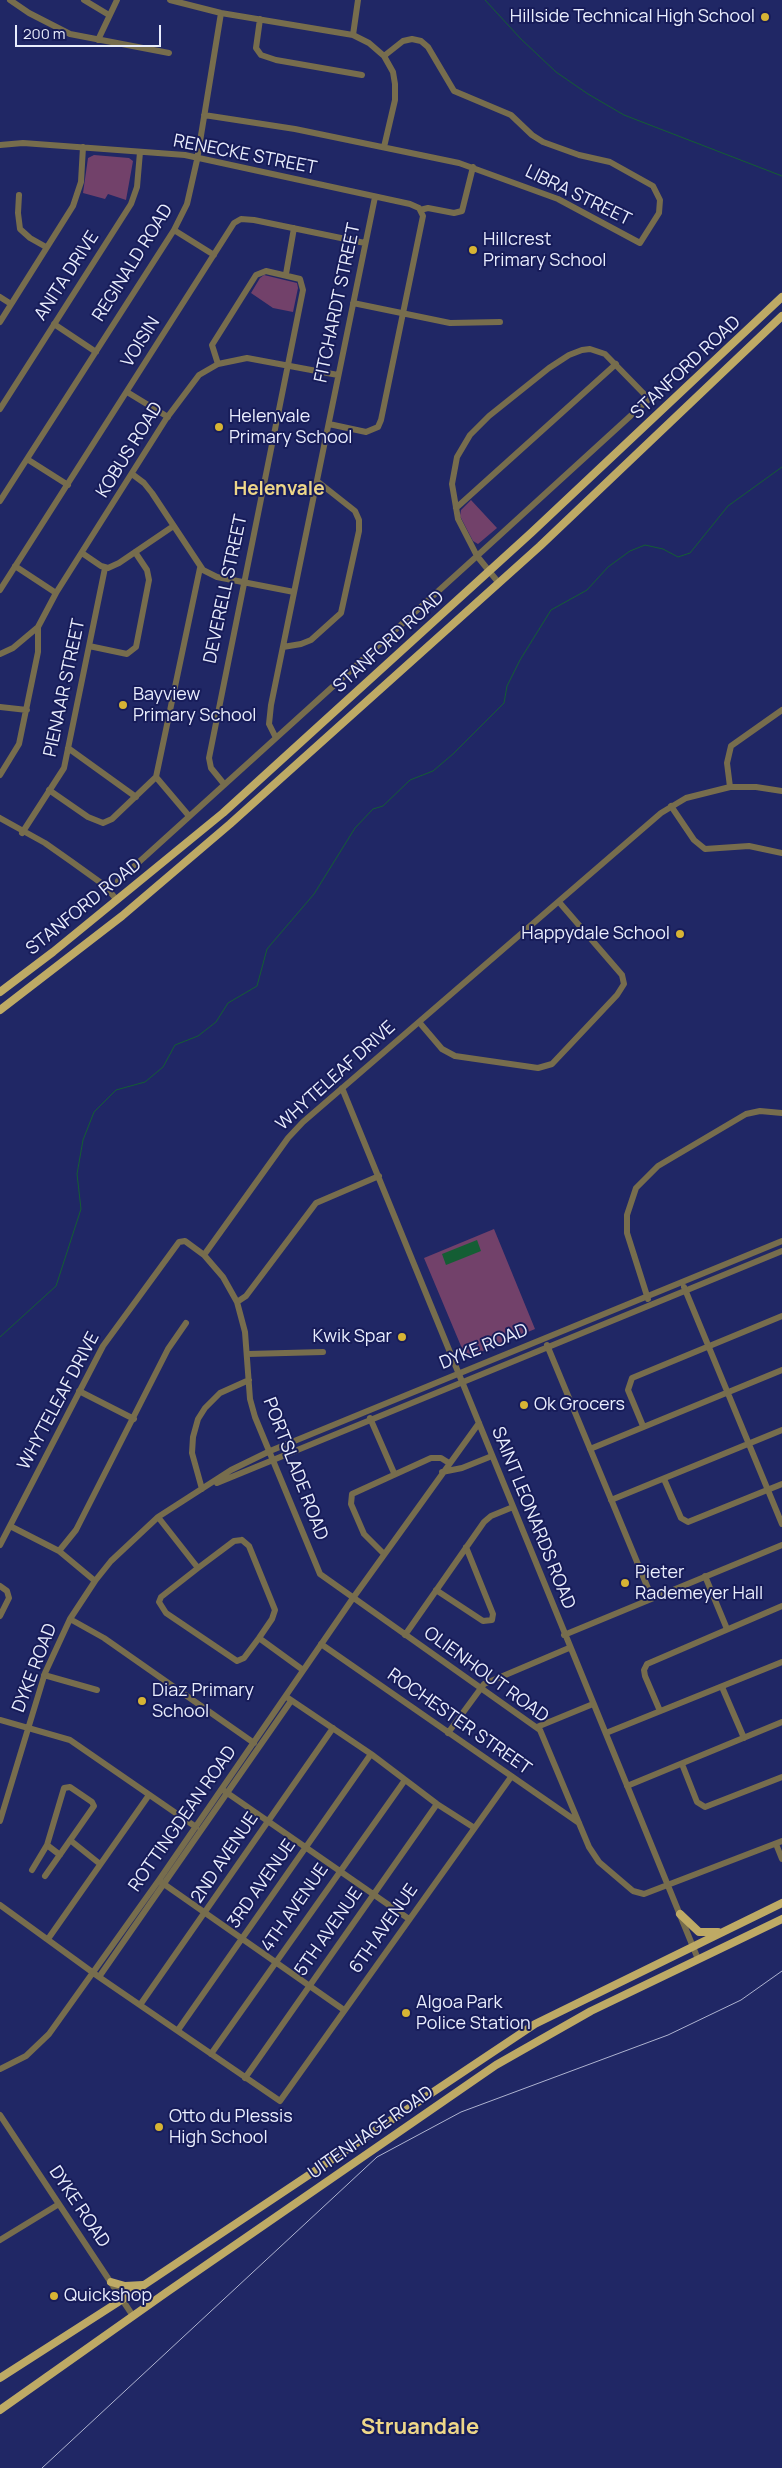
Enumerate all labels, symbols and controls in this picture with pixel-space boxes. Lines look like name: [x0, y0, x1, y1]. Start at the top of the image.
place label: Hillside Technical High School: [510, 6, 755, 28]
marker: Hillside Technical High School: [759, 11, 771, 23]
scale bar: [18, 15, 164, 47]
text: 200 m: [23, 23, 66, 44]
street label: RENECKE STREET: [171, 131, 319, 179]
street label: LIBRA STREET: [521, 161, 635, 231]
street label: REGINALD ROAD: [88, 200, 178, 326]
street label: FITCHARDT STREET: [311, 221, 365, 385]
street label: ANITA DRIVE: [30, 227, 104, 325]
place label: Hillcrest Primary School: [483, 229, 607, 272]
marker: Hillcrest Primary School: [467, 244, 479, 256]
street label: STANFORD ROAD: [627, 312, 745, 424]
street label: VOISIN: [117, 313, 165, 371]
street label: KOBUS ROAD: [92, 398, 168, 502]
place label: Helenvale Primary School: [229, 406, 353, 448]
marker: Helenvale Primary School: [213, 421, 225, 433]
district label: Helenvale: [233, 479, 325, 501]
street label: DEVERELL STREET: [200, 513, 252, 665]
street label: STANFORD ROAD: [329, 587, 449, 697]
street label: PIENAAR STREET: [40, 617, 90, 759]
place label: Bayview Primary School: [133, 684, 257, 726]
marker: Bayview Primary School: [117, 699, 129, 711]
street label: STANFORD ROAD: [22, 854, 146, 960]
place label: Happydale School: [521, 923, 670, 945]
marker: Happydale School: [674, 928, 686, 940]
street label: WHYTELEAF DRIVE: [272, 1017, 400, 1135]
street label: DYKE ROAD: [437, 1319, 531, 1375]
place label: Kwik Spar: [313, 1326, 392, 1348]
street label: WHYTELEAF DRIVE: [14, 1328, 104, 1474]
marker: Kwik Spar: [396, 1331, 408, 1343]
place label: Ok Grocers: [534, 1394, 625, 1416]
street label: PORTSLADE ROAD: [258, 1395, 332, 1543]
marker: Ok Grocers: [518, 1399, 530, 1411]
street label: SAINT LEONARDS ROAD: [487, 1424, 579, 1612]
place label: Pieter Rademeyer Hall: [635, 1562, 763, 1605]
marker: Pieter Rademeyer Hall: [619, 1577, 631, 1589]
street label: DYKE ROAD: [8, 1620, 62, 1716]
street label: OLIENHOUT ROAD: [419, 1623, 553, 1727]
street label: ROCHESTER STREET: [383, 1664, 535, 1780]
place label: Diaz Primary School: [152, 1680, 254, 1722]
marker: Diaz Primary School: [136, 1695, 148, 1707]
street label: ROTTINGDEAN ROAD: [125, 1742, 241, 1896]
street label: 2ND AVENUE: [187, 1809, 263, 1907]
street label: 3RD AVENUE: [223, 1835, 301, 1933]
street label: 4TH AVENUE: [257, 1860, 333, 1956]
street label: 6TH AVENUE: [345, 1880, 423, 1978]
street label: 5TH AVENUE: [290, 1883, 368, 1981]
place label: Algoa Park Police Station: [416, 1992, 531, 2035]
marker: Algoa Park Police Station: [400, 2007, 412, 2019]
street label: UITENHAGE ROAD: [304, 2082, 438, 2184]
place label: Otto du Plessis High School: [169, 2106, 293, 2148]
marker: Otto du Plessis High School: [153, 2121, 165, 2133]
street label: DYKE ROAD: [44, 2162, 114, 2252]
place label: Quickshop: [64, 2285, 152, 2307]
marker: Quickshop: [48, 2290, 60, 2302]
district label: Struandale: [361, 2415, 479, 2441]

